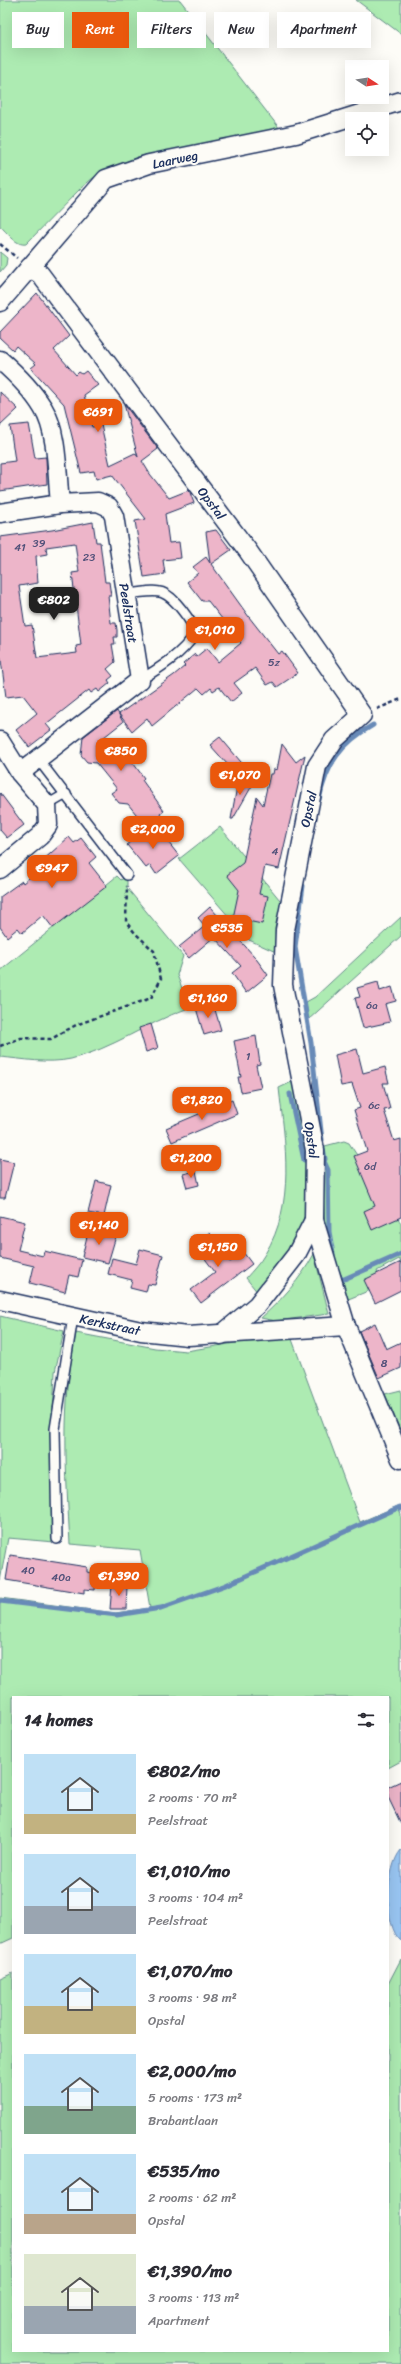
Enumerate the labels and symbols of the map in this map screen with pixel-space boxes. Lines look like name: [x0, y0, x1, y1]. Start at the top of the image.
north arrow: [345, 60, 389, 104]
street label: Laarweg: [150, 143, 201, 176]
pin: €691: [74, 399, 122, 433]
street label: Opstal: [191, 482, 232, 525]
house number: 39: [33, 534, 46, 553]
house number: 41: [14, 538, 26, 557]
house number: 23: [83, 548, 95, 567]
street label: Peelstraat: [112, 582, 145, 645]
pin: €802: [30, 587, 78, 621]
pin: €1,010: [182, 617, 248, 651]
house number: 5z: [268, 653, 281, 672]
pin: €850: [97, 738, 145, 772]
pin: €1,070: [207, 762, 273, 796]
street label: Opstal: [293, 788, 324, 829]
pin: €2,000: [120, 816, 186, 850]
house number: 4: [272, 842, 279, 861]
pin: €947: [28, 855, 76, 889]
pin: €535: [203, 915, 251, 949]
pin: €1,160: [175, 985, 241, 1019]
house number: 6a: [366, 996, 378, 1015]
house number: 1: [246, 1047, 251, 1066]
pin: €1,820: [169, 1087, 235, 1121]
house number: 6c: [368, 1096, 380, 1115]
street label: Opstal: [298, 1120, 325, 1160]
pin: €1,200: [158, 1145, 224, 1179]
house number: 6d: [364, 1157, 377, 1176]
pin: €1,140: [66, 1212, 132, 1246]
pin: €1,150: [185, 1234, 251, 1268]
street label: Kerkstraat: [77, 1307, 143, 1342]
house number: 8: [381, 1354, 388, 1373]
house number: 40: [21, 1561, 35, 1580]
pin: €1,390: [86, 1563, 152, 1597]
house number: 40a: [51, 1568, 71, 1587]

